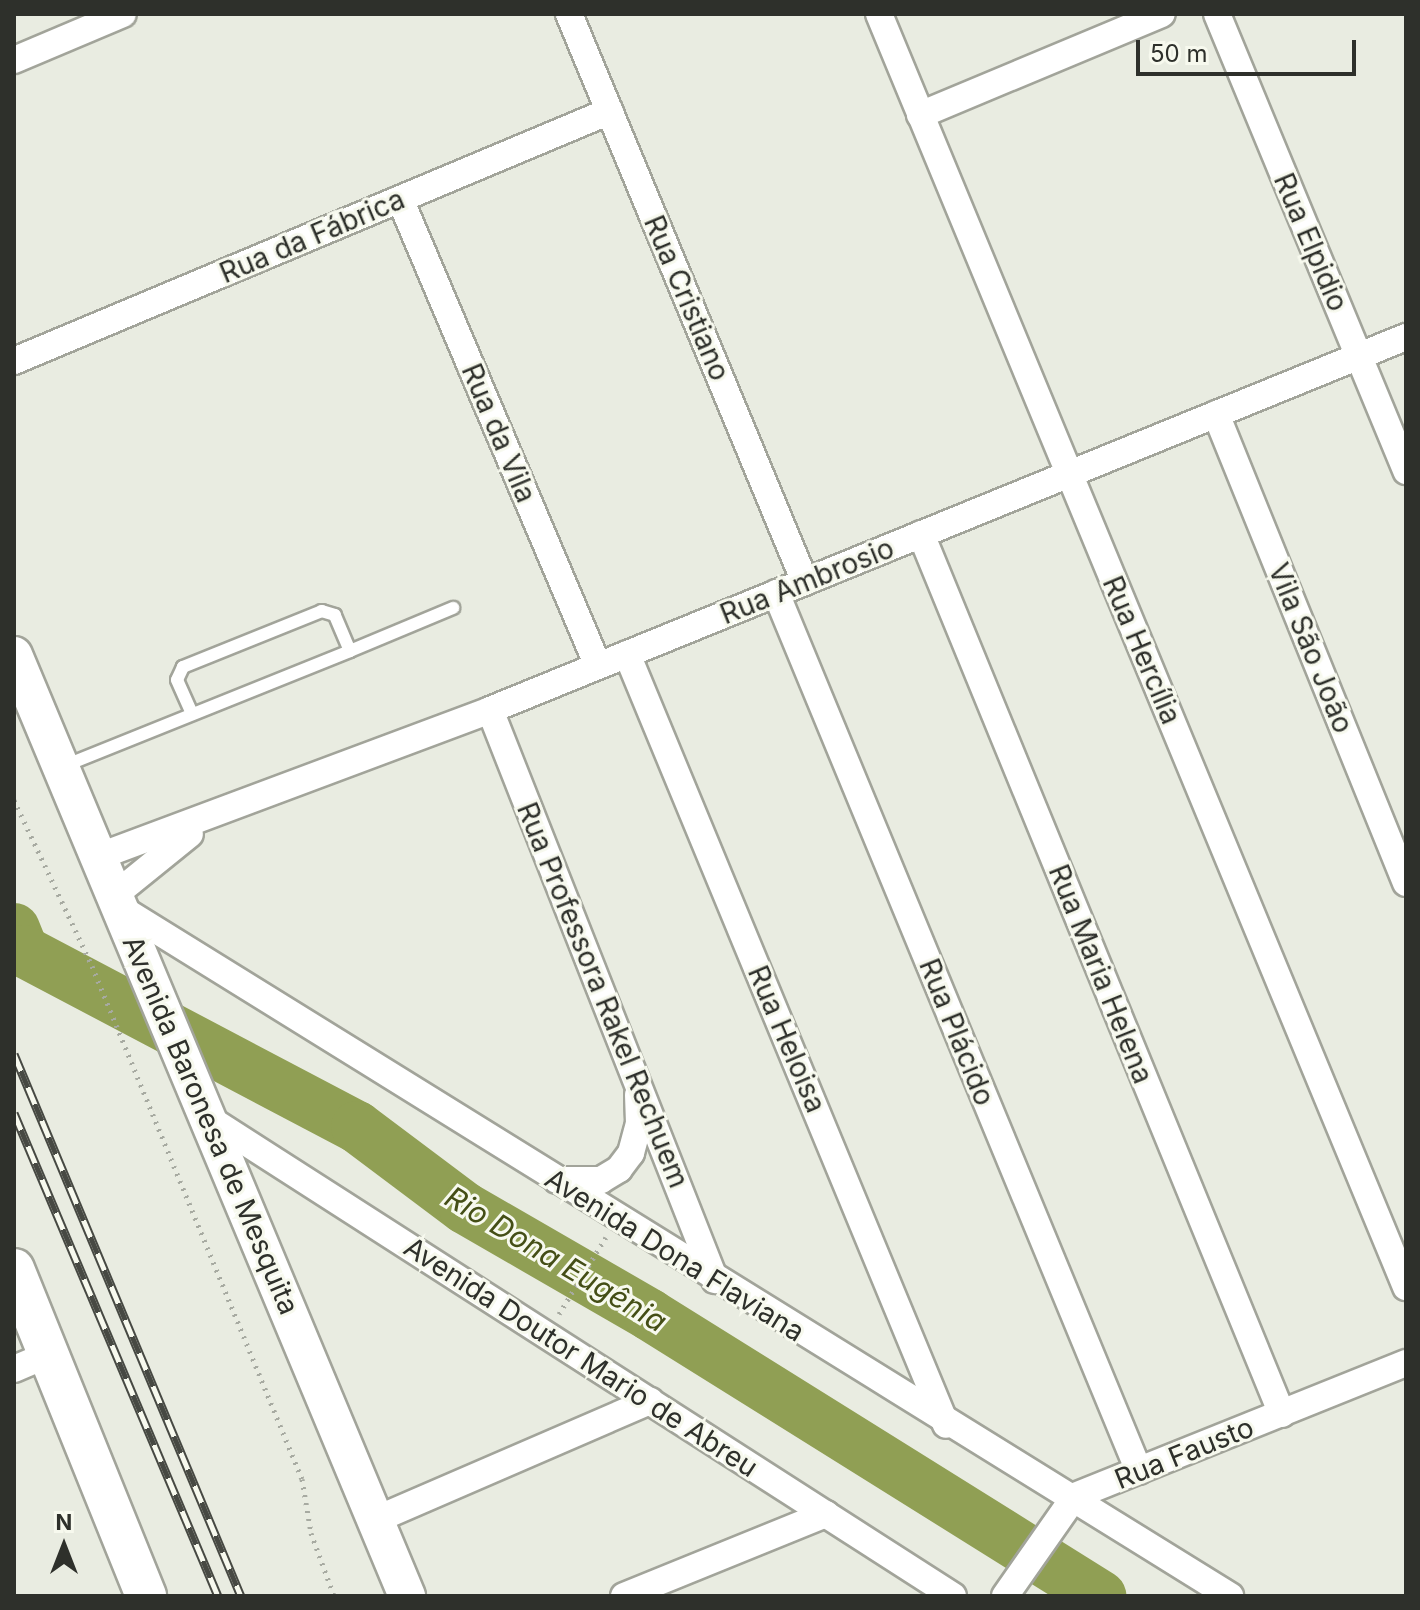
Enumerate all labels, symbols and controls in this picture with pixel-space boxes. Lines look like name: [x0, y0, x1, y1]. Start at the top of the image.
scale bar: [1140, 24, 1360, 74]
text: 50 m: [1150, 39, 1208, 68]
street label: Rua Elpidio: [1267, 168, 1355, 316]
street label: Rua da Fábrica: [215, 182, 409, 290]
street label: Rua Cristiano: [637, 210, 737, 386]
street label: Rua da Vila: [455, 359, 543, 507]
street label: Rua Ambrosio: [715, 531, 899, 631]
street label: Vila São João: [1262, 558, 1360, 738]
street label: Rua Hercília: [1096, 571, 1188, 729]
street label: Rua Professora Rakel Rechuem: [510, 797, 696, 1193]
street label: Rua Maria Helena: [1042, 860, 1160, 1088]
street label: Avenida Baronesa de Mesquita: [116, 930, 306, 1320]
street label: Rua Plácido: [912, 954, 1002, 1110]
street label: Rua Heloisa: [741, 961, 833, 1117]
street label: Avenida Dona Flaviana: [539, 1161, 811, 1349]
water label: Rio Dona Eugênia: [439, 1179, 673, 1339]
street label: Avenida Doutor Mario de Abreu: [398, 1230, 764, 1484]
street label: Rua Fausto: [1110, 1410, 1258, 1496]
north arrow: [24, 1506, 104, 1586]
text: N: [56, 1509, 72, 1535]

